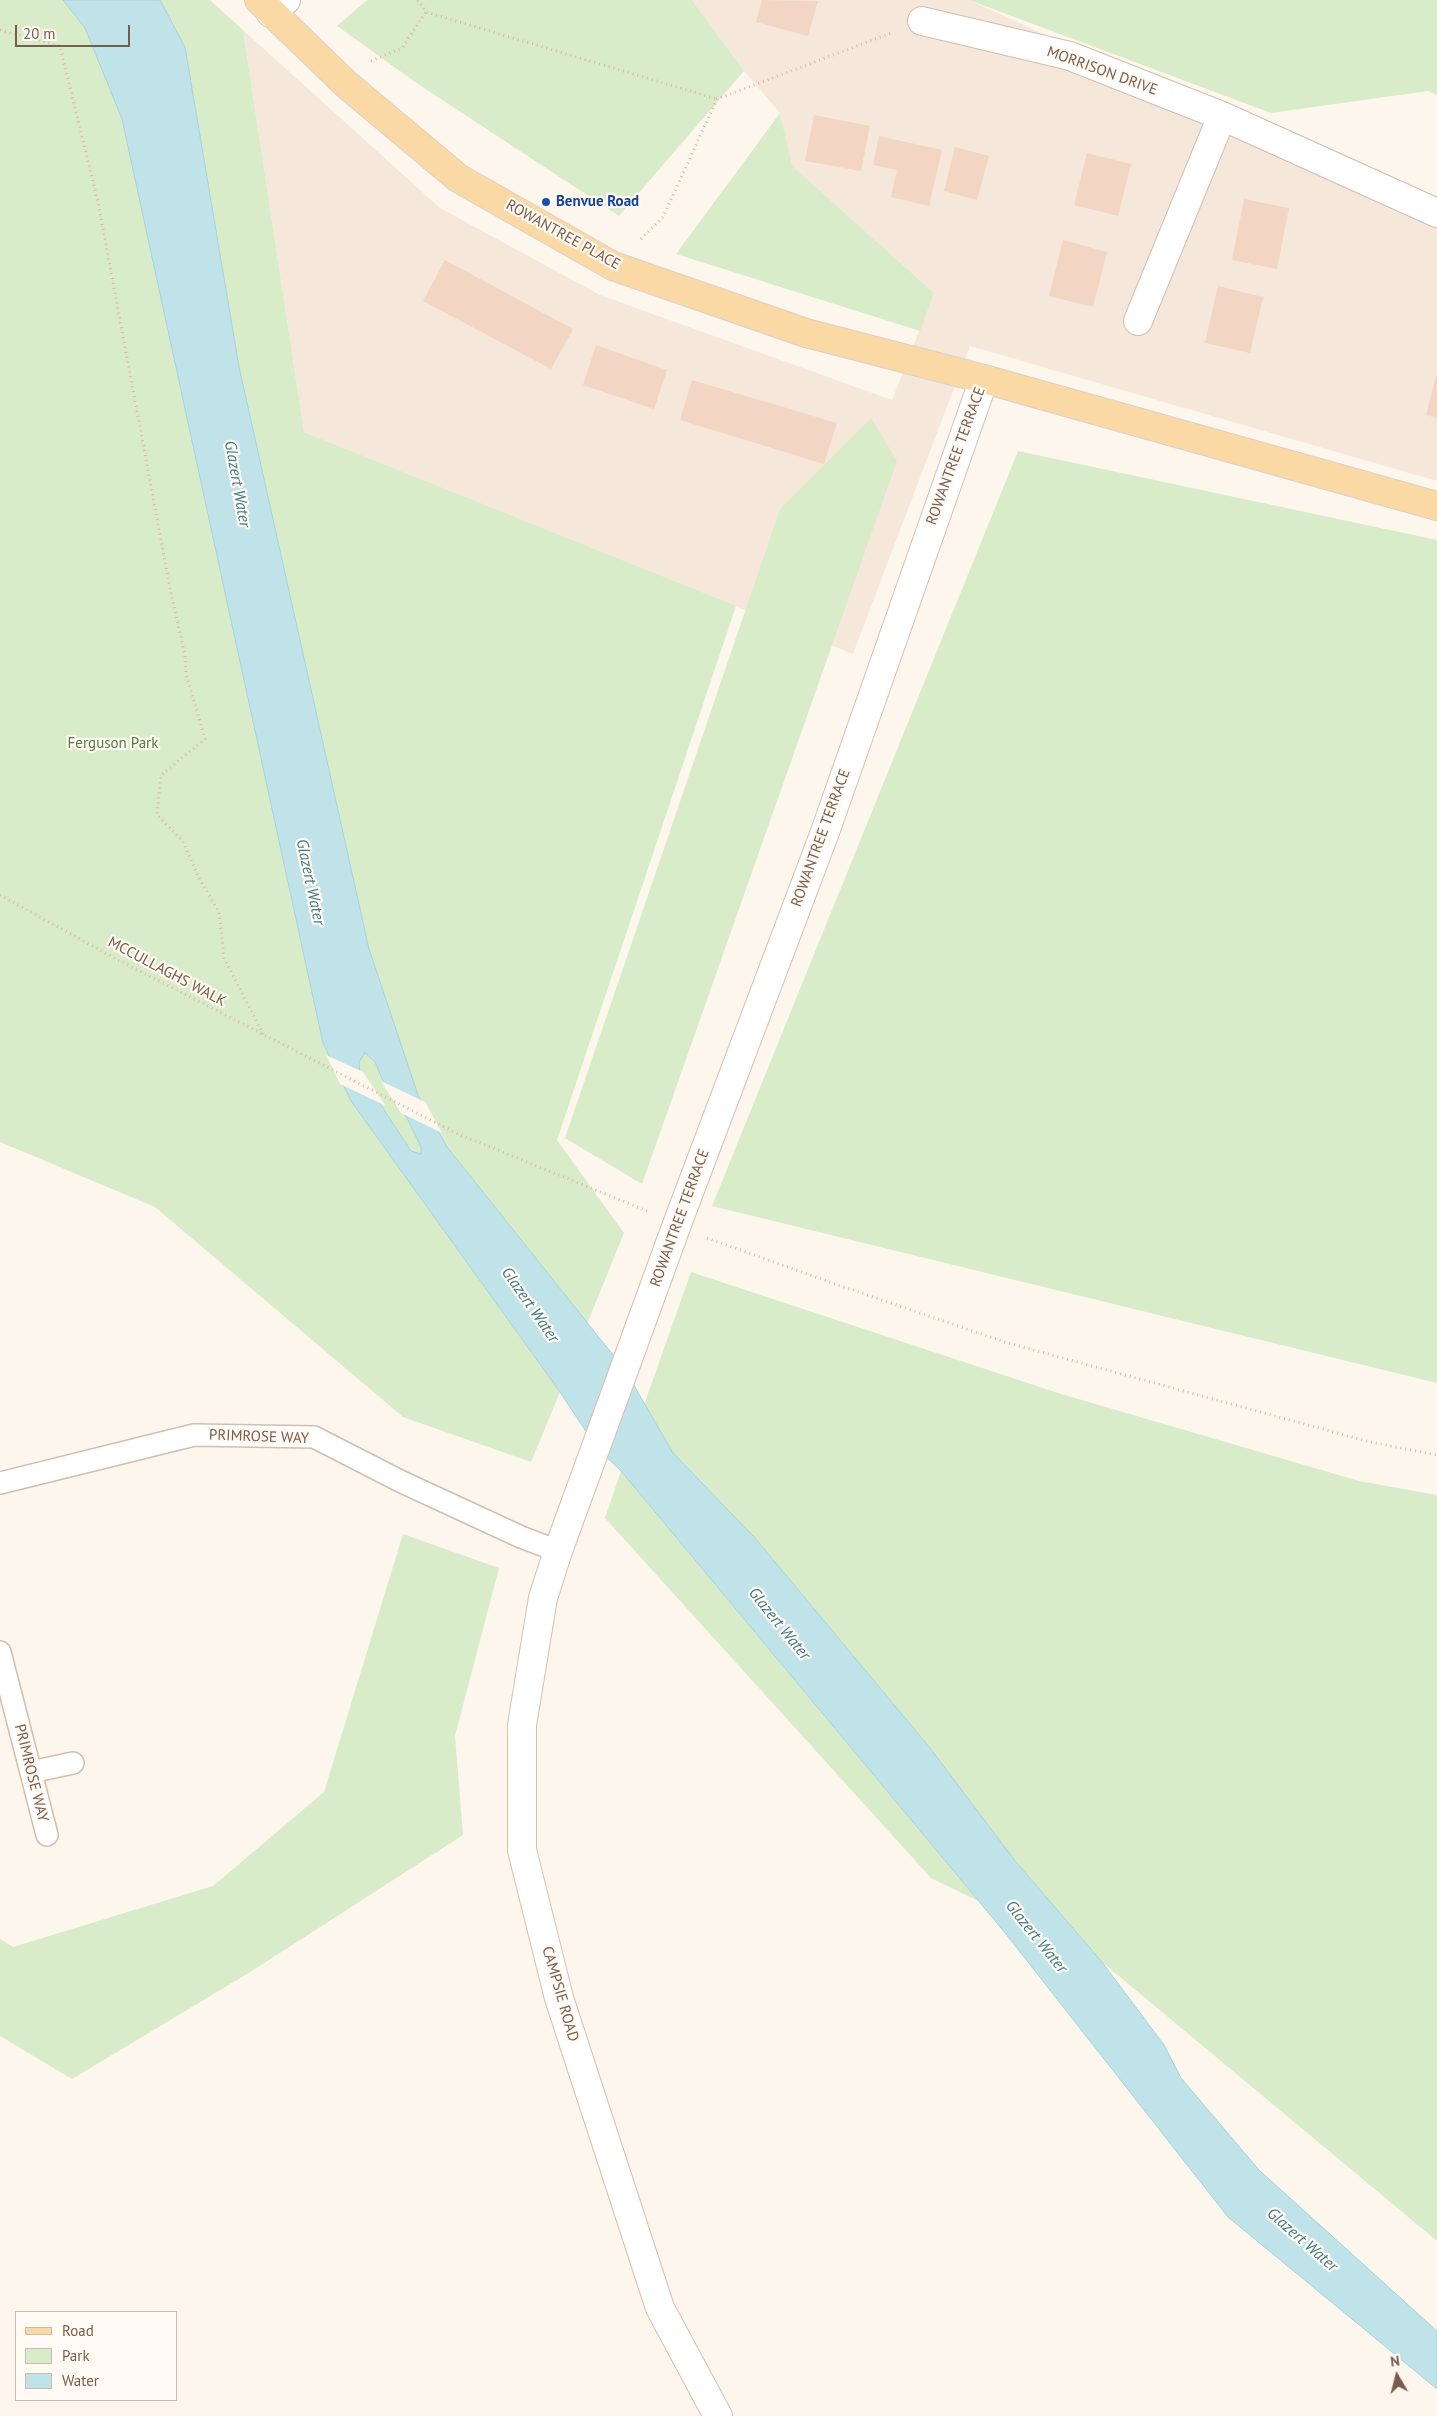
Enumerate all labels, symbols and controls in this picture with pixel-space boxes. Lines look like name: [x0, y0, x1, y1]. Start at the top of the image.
scale bar: [18, 15, 132, 47]
text: 20 m: [23, 24, 56, 43]
street label: MORRISON DRIVE: [1044, 43, 1160, 99]
place label: Benvue Road: [556, 193, 639, 211]
street label: ROWANTREE PLACE: [503, 196, 623, 274]
marker: Benvue Road: [540, 196, 552, 208]
street label: ROWANTREE TERRACE: [923, 385, 989, 527]
water label: Glazert Water: [220, 439, 254, 529]
park label: Ferguson Park: [68, 735, 158, 753]
street label: ROWANTREE TERRACE: [788, 767, 854, 909]
water label: Glazert Water: [292, 837, 328, 927]
street label: MCCULLAGHS WALK: [105, 933, 229, 1011]
street label: ROWANTREE TERRACE: [647, 1147, 713, 1289]
water label: Glazert Water: [497, 1264, 563, 1346]
street label: PRIMROSE WAY: [209, 1426, 309, 1448]
water label: Glazert Water: [744, 1584, 814, 1664]
street label: PRIMROSE WAY: [10, 1722, 52, 1824]
water label: Glazert Water: [1001, 1897, 1071, 1977]
street label: CAMPSIE ROAD: [538, 1944, 582, 2044]
water label: Glazert Water: [1263, 2204, 1341, 2276]
legend: [15, 2311, 178, 2401]
text: Road: [62, 2321, 94, 2340]
text: Park: [62, 2346, 90, 2365]
north arrow: [1372, 2351, 1422, 2401]
text: N: [1389, 2352, 1401, 2371]
text: Water: [62, 2371, 99, 2390]

